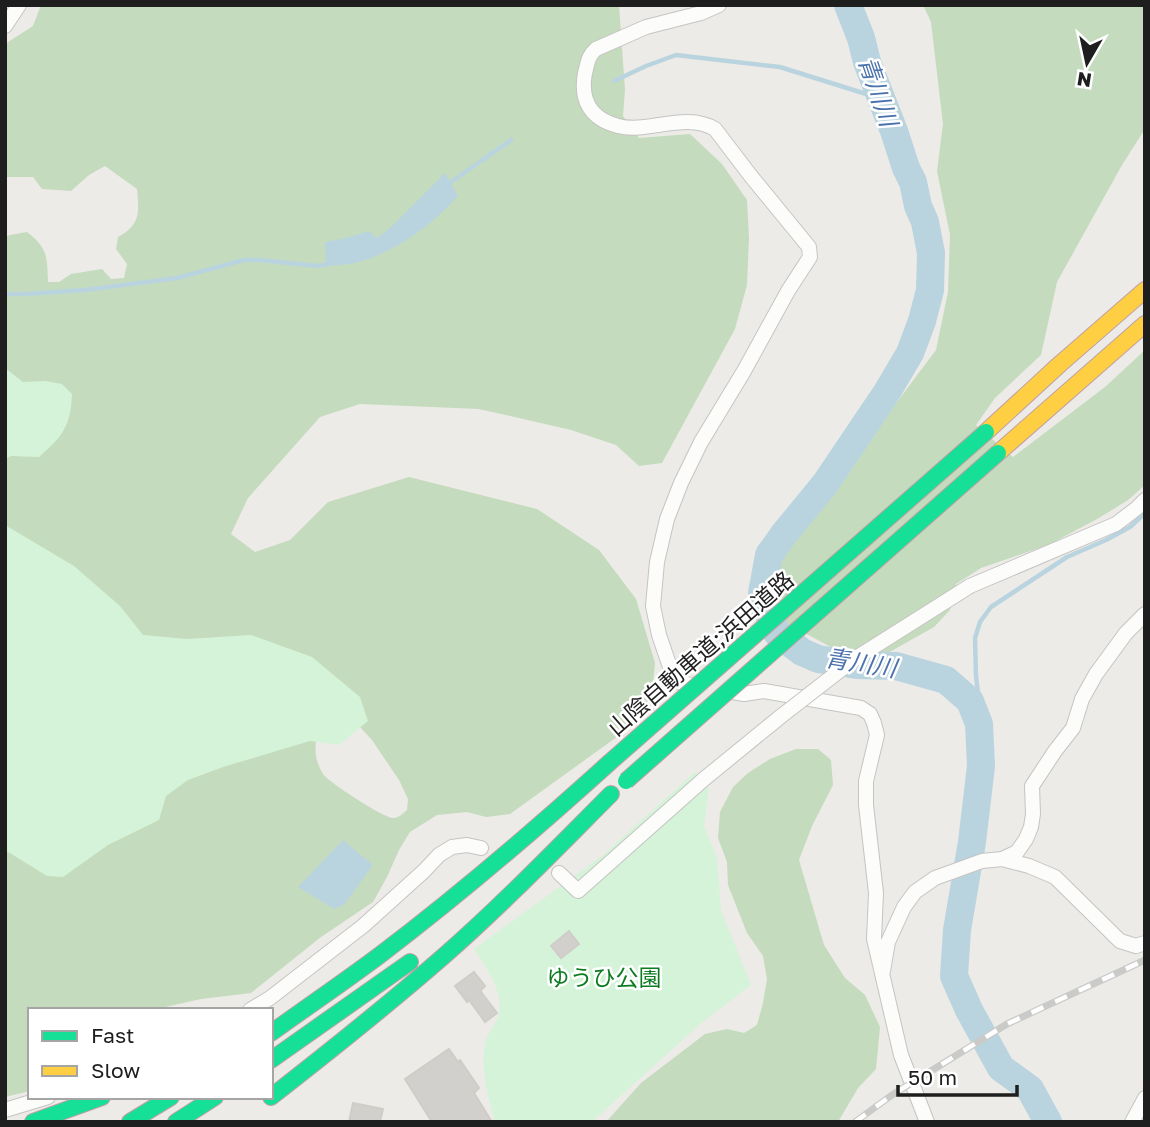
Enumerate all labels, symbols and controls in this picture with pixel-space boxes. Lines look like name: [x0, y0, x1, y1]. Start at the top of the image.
north arrow: [1052, 28, 1122, 98]
water label: 青川川: [854, 52, 905, 133]
text: N: [1075, 68, 1093, 93]
street label: 山陰自動車道;浜田道路: [601, 565, 799, 741]
water label: 青川川: [823, 642, 902, 682]
park label: ゆうひ公園: [547, 963, 662, 991]
legend: [28, 1008, 273, 1099]
text: Fast: [91, 1022, 134, 1048]
scale bar: [898, 1054, 1017, 1098]
text: Slow: [91, 1057, 140, 1083]
text: 50 m: [908, 1064, 957, 1090]

